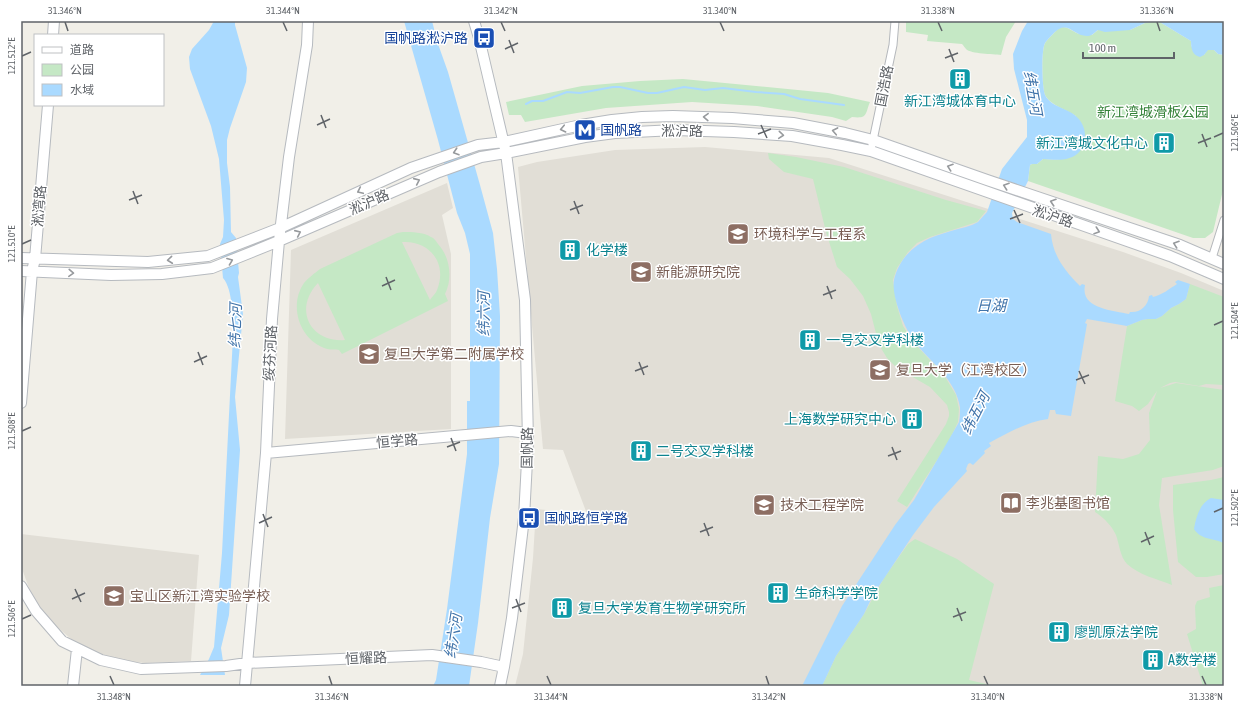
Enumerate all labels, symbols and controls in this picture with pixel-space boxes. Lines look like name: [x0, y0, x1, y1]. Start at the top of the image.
text: 31.346°N: [48, 5, 82, 16]
text: 31.344°N: [266, 5, 300, 16]
text: 31.342°N: [484, 5, 518, 16]
text: 31.340°N: [703, 5, 737, 16]
text: 31.338°N: [921, 5, 955, 16]
text: 31.336°N: [1140, 5, 1174, 16]
bus stop icon: 国帆路淞沪路: [471, 25, 497, 51]
place label: 国帆路淞沪路: [384, 30, 468, 46]
legend: [34, 34, 164, 106]
scale bar: [1083, 34, 1174, 60]
text: 121.512°E: [6, 37, 17, 75]
text: 100 m: [1089, 41, 1116, 55]
text: 道路: [70, 43, 94, 57]
text: 公园: [70, 63, 94, 77]
street label: 国浩路: [872, 64, 896, 108]
building icon: 新江湾城体育中心: [947, 66, 973, 92]
water label: 纬五河: [1021, 69, 1046, 120]
text: 水域: [70, 83, 94, 97]
place label: 新江湾城体育中心: [904, 93, 1016, 109]
park label: 新江湾城滑板公园: [1097, 104, 1209, 120]
one-way arrow: [703, 113, 709, 121]
text: 121.506°E: [1229, 114, 1240, 152]
metro station icon: 国帆路: [572, 117, 598, 143]
place label: 国帆路: [600, 122, 642, 138]
street label: 淞沪路: [661, 123, 703, 139]
one-way arrow: [560, 124, 567, 133]
one-way arrow: [832, 128, 839, 136]
building icon: 新江湾城文化中心: [1151, 130, 1177, 156]
one-way arrow: [778, 131, 784, 140]
place label: 新江湾城文化中心: [1036, 135, 1148, 151]
one-way arrow: [453, 147, 460, 156]
one-way arrow: [946, 163, 953, 172]
one-way arrow: [413, 178, 421, 186]
one-way arrow: [1002, 183, 1009, 191]
street label: 淞湾路: [29, 184, 49, 228]
street label: 淞沪路: [347, 186, 391, 218]
one-way arrow: [357, 186, 365, 194]
one-way arrow: [1050, 198, 1057, 207]
street label: 淞沪路: [1031, 202, 1075, 230]
school or university icon: 环境科学与工程系: [725, 221, 751, 247]
text: 121.510°E: [6, 225, 17, 263]
place label: 环境科学与工程系: [754, 226, 866, 242]
one-way arrow: [1093, 226, 1100, 235]
one-way arrow: [294, 230, 302, 238]
building icon: 化学楼: [557, 237, 583, 263]
one-way arrow: [1173, 240, 1180, 248]
place label: 化学楼: [586, 242, 628, 258]
one-way arrow: [167, 255, 173, 264]
one-way arrow: [227, 257, 234, 265]
school or university icon: 新能源研究院: [628, 259, 654, 285]
place label: 新能源研究院: [656, 264, 740, 280]
one-way arrow: [68, 268, 74, 277]
water label: 纬六河: [475, 289, 492, 337]
water label: 日湖: [976, 297, 1008, 314]
water label: 纬七河: [226, 300, 244, 349]
text: 121.504°E: [1229, 302, 1240, 340]
street label: 绥芬河路: [261, 325, 279, 381]
building icon: 一号交叉学科楼: [797, 327, 823, 353]
place label: 一号交叉学科楼: [826, 332, 924, 348]
school or university icon: 复旦大学第二附属学校: [356, 341, 382, 367]
place label: 复旦大学第二附属学校: [384, 346, 524, 362]
school or university icon: 复旦大学（江湾校区）: [867, 357, 893, 383]
place label: 复旦大学（江湾校区）: [896, 362, 1036, 378]
water label: 纬五河: [957, 386, 994, 437]
building icon: 上海数学研究中心: [899, 406, 925, 432]
place label: 上海数学研究中心: [784, 411, 896, 427]
text: 121.508°E: [6, 412, 17, 450]
street label: 国帆路: [519, 427, 535, 469]
street label: 恒学路: [375, 431, 419, 451]
building icon: 二号交叉学科楼: [628, 438, 654, 464]
place label: 二号交叉学科楼: [656, 443, 754, 459]
text: 121.502°E: [1229, 489, 1240, 527]
library icon: 李兆基图书馆: [998, 490, 1024, 516]
school or university icon: 技术工程学院: [751, 492, 777, 518]
place label: 李兆基图书馆: [1026, 495, 1110, 511]
place label: 技术工程学院: [780, 497, 864, 513]
bus stop icon: 国帆路恒学路: [516, 505, 542, 531]
place label: 国帆路恒学路: [544, 510, 628, 526]
building icon: 生命科学学院: [765, 580, 791, 606]
school or university icon: 宝山区新江湾实验学校: [101, 583, 127, 609]
place label: 生命科学学院: [794, 585, 878, 601]
place label: 宝山区新江湾实验学校: [130, 588, 270, 604]
building icon: 复旦大学发育生物学研究所: [549, 595, 575, 621]
text: 121.506°E: [6, 600, 17, 638]
place label: 复旦大学发育生物学研究所: [578, 600, 746, 616]
water label: 纬六河: [441, 609, 465, 660]
building icon: 廖凯原法学院: [1046, 619, 1072, 645]
place label: 廖凯原法学院: [1074, 624, 1158, 640]
building icon: A数学楼: [1140, 647, 1166, 673]
street label: 恒耀路: [345, 649, 387, 667]
place label: A数学楼: [1168, 652, 1217, 668]
text: 31.348°N: [97, 691, 131, 702]
text: 31.346°N: [315, 691, 349, 702]
text: 31.344°N: [534, 691, 568, 702]
text: 31.342°N: [752, 691, 786, 702]
text: 31.340°N: [971, 691, 1005, 702]
text: 31.338°N: [1189, 691, 1223, 702]

